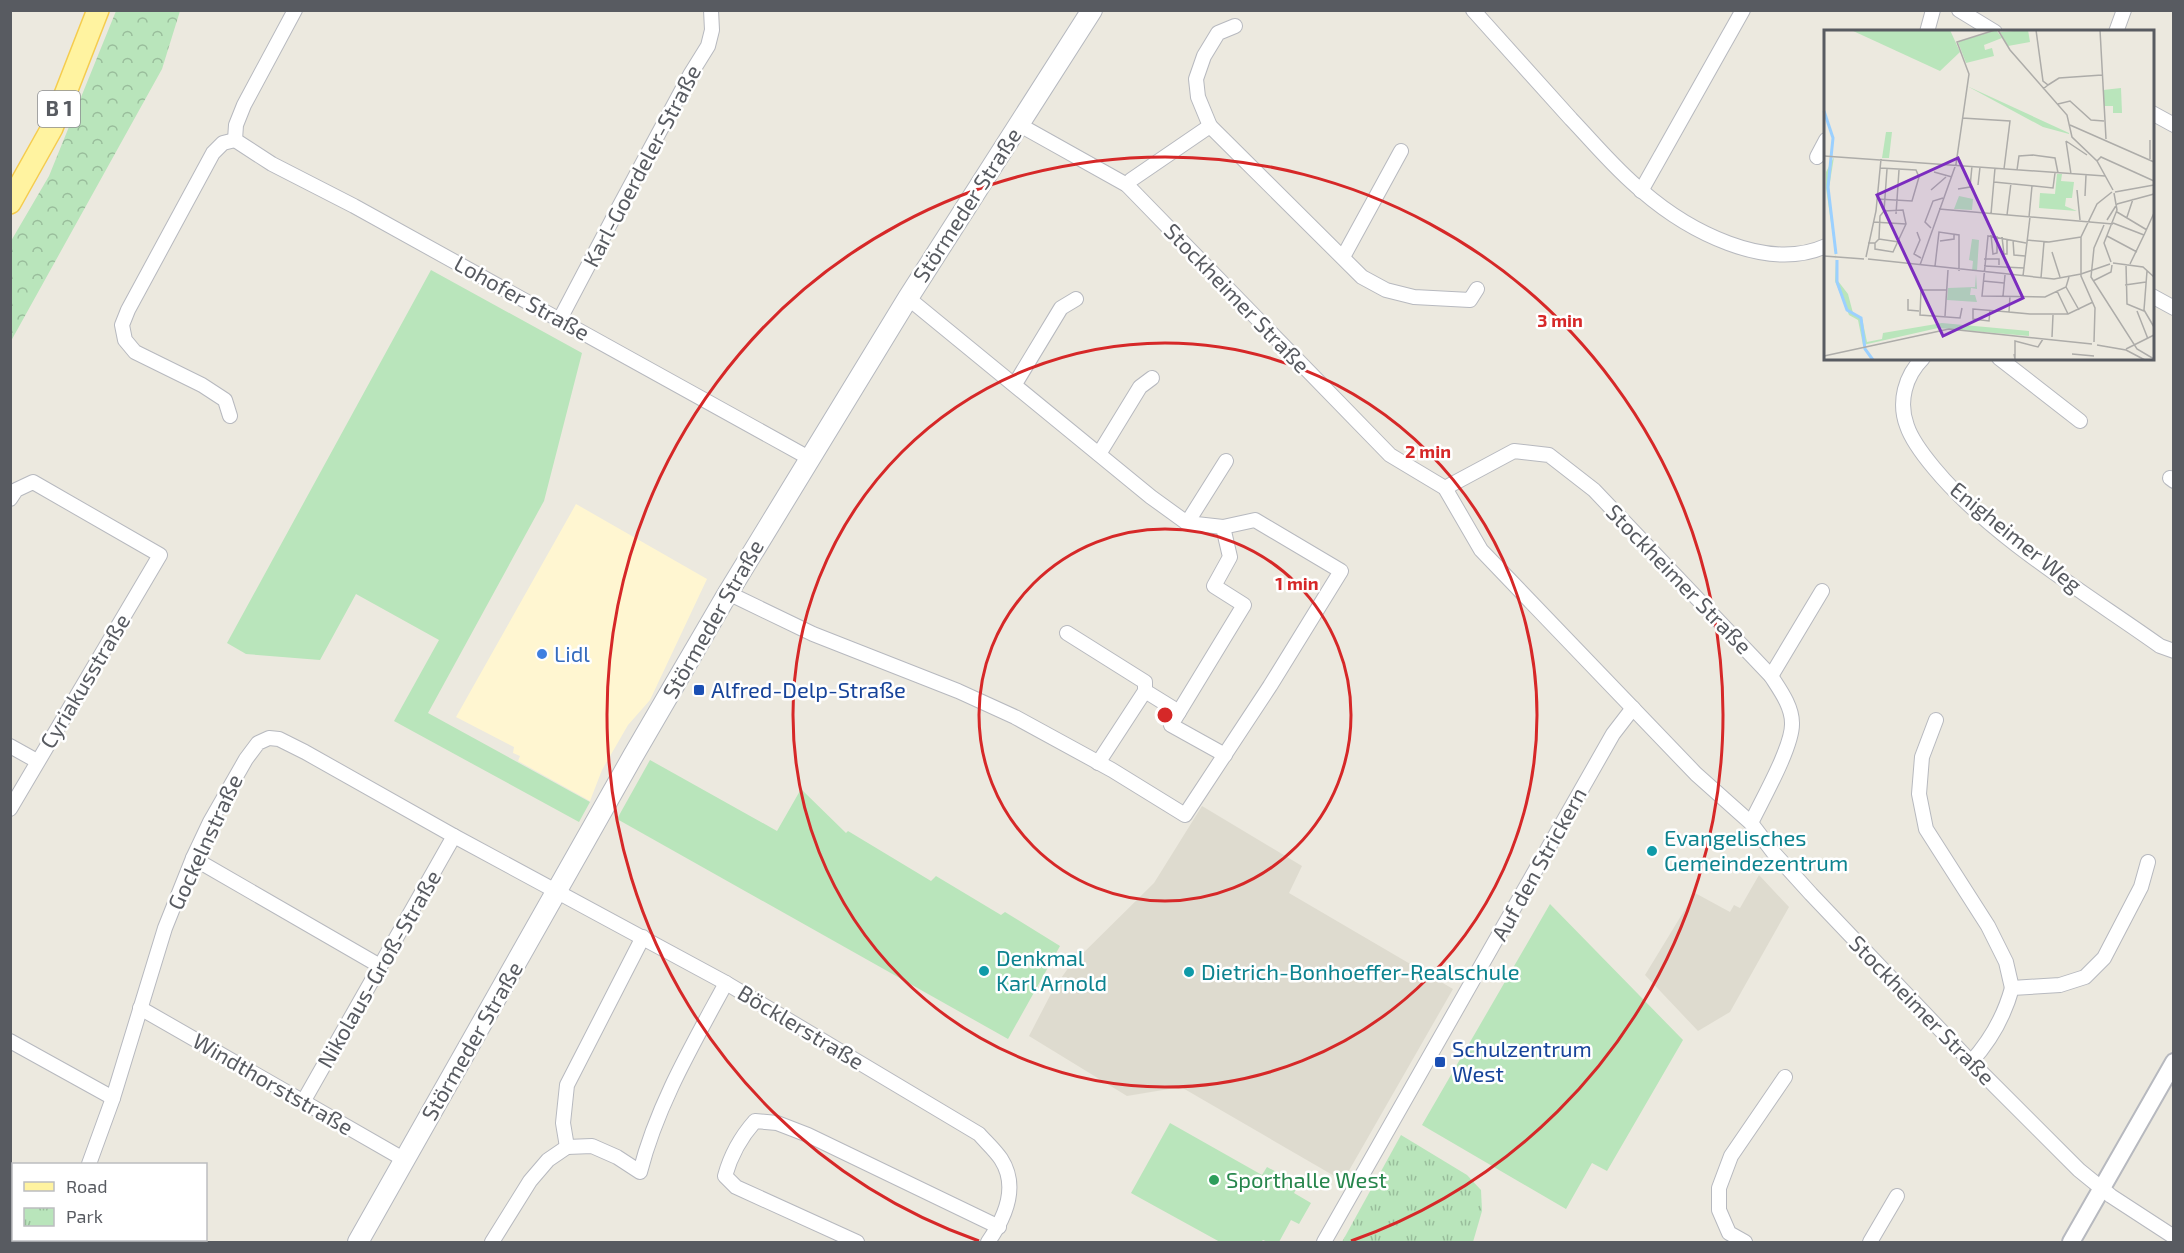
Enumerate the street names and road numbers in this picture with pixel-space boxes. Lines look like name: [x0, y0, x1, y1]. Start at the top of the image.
street label: Karl-Goerdeler-Straße: [577, 60, 705, 271]
road number: B 1: [38, 91, 80, 127]
street label: Störmeder Straße: [907, 122, 1026, 287]
street label: Stockheimer Straße: [1160, 217, 1316, 377]
street label: Lohofer Straße: [450, 249, 595, 345]
street label: Enigheimer Weg: [1946, 475, 2088, 597]
street label: Stockheimer Straße: [1602, 498, 1758, 658]
street label: Störmeder Straße: [656, 535, 768, 702]
street label: Cyriakusstraße: [34, 608, 135, 752]
street label: Gockelnstraße: [161, 770, 247, 913]
street label: Auf den Strickern: [1485, 782, 1591, 945]
street label: Nikolaus-Groß-Straße: [311, 865, 445, 1072]
street label: Stockheimer Straße: [1845, 929, 2001, 1089]
street label: Störmeder Straße: [415, 957, 527, 1124]
street label: Böcklerstraße: [734, 978, 869, 1074]
street label: Windthorststraße: [189, 1027, 358, 1140]

